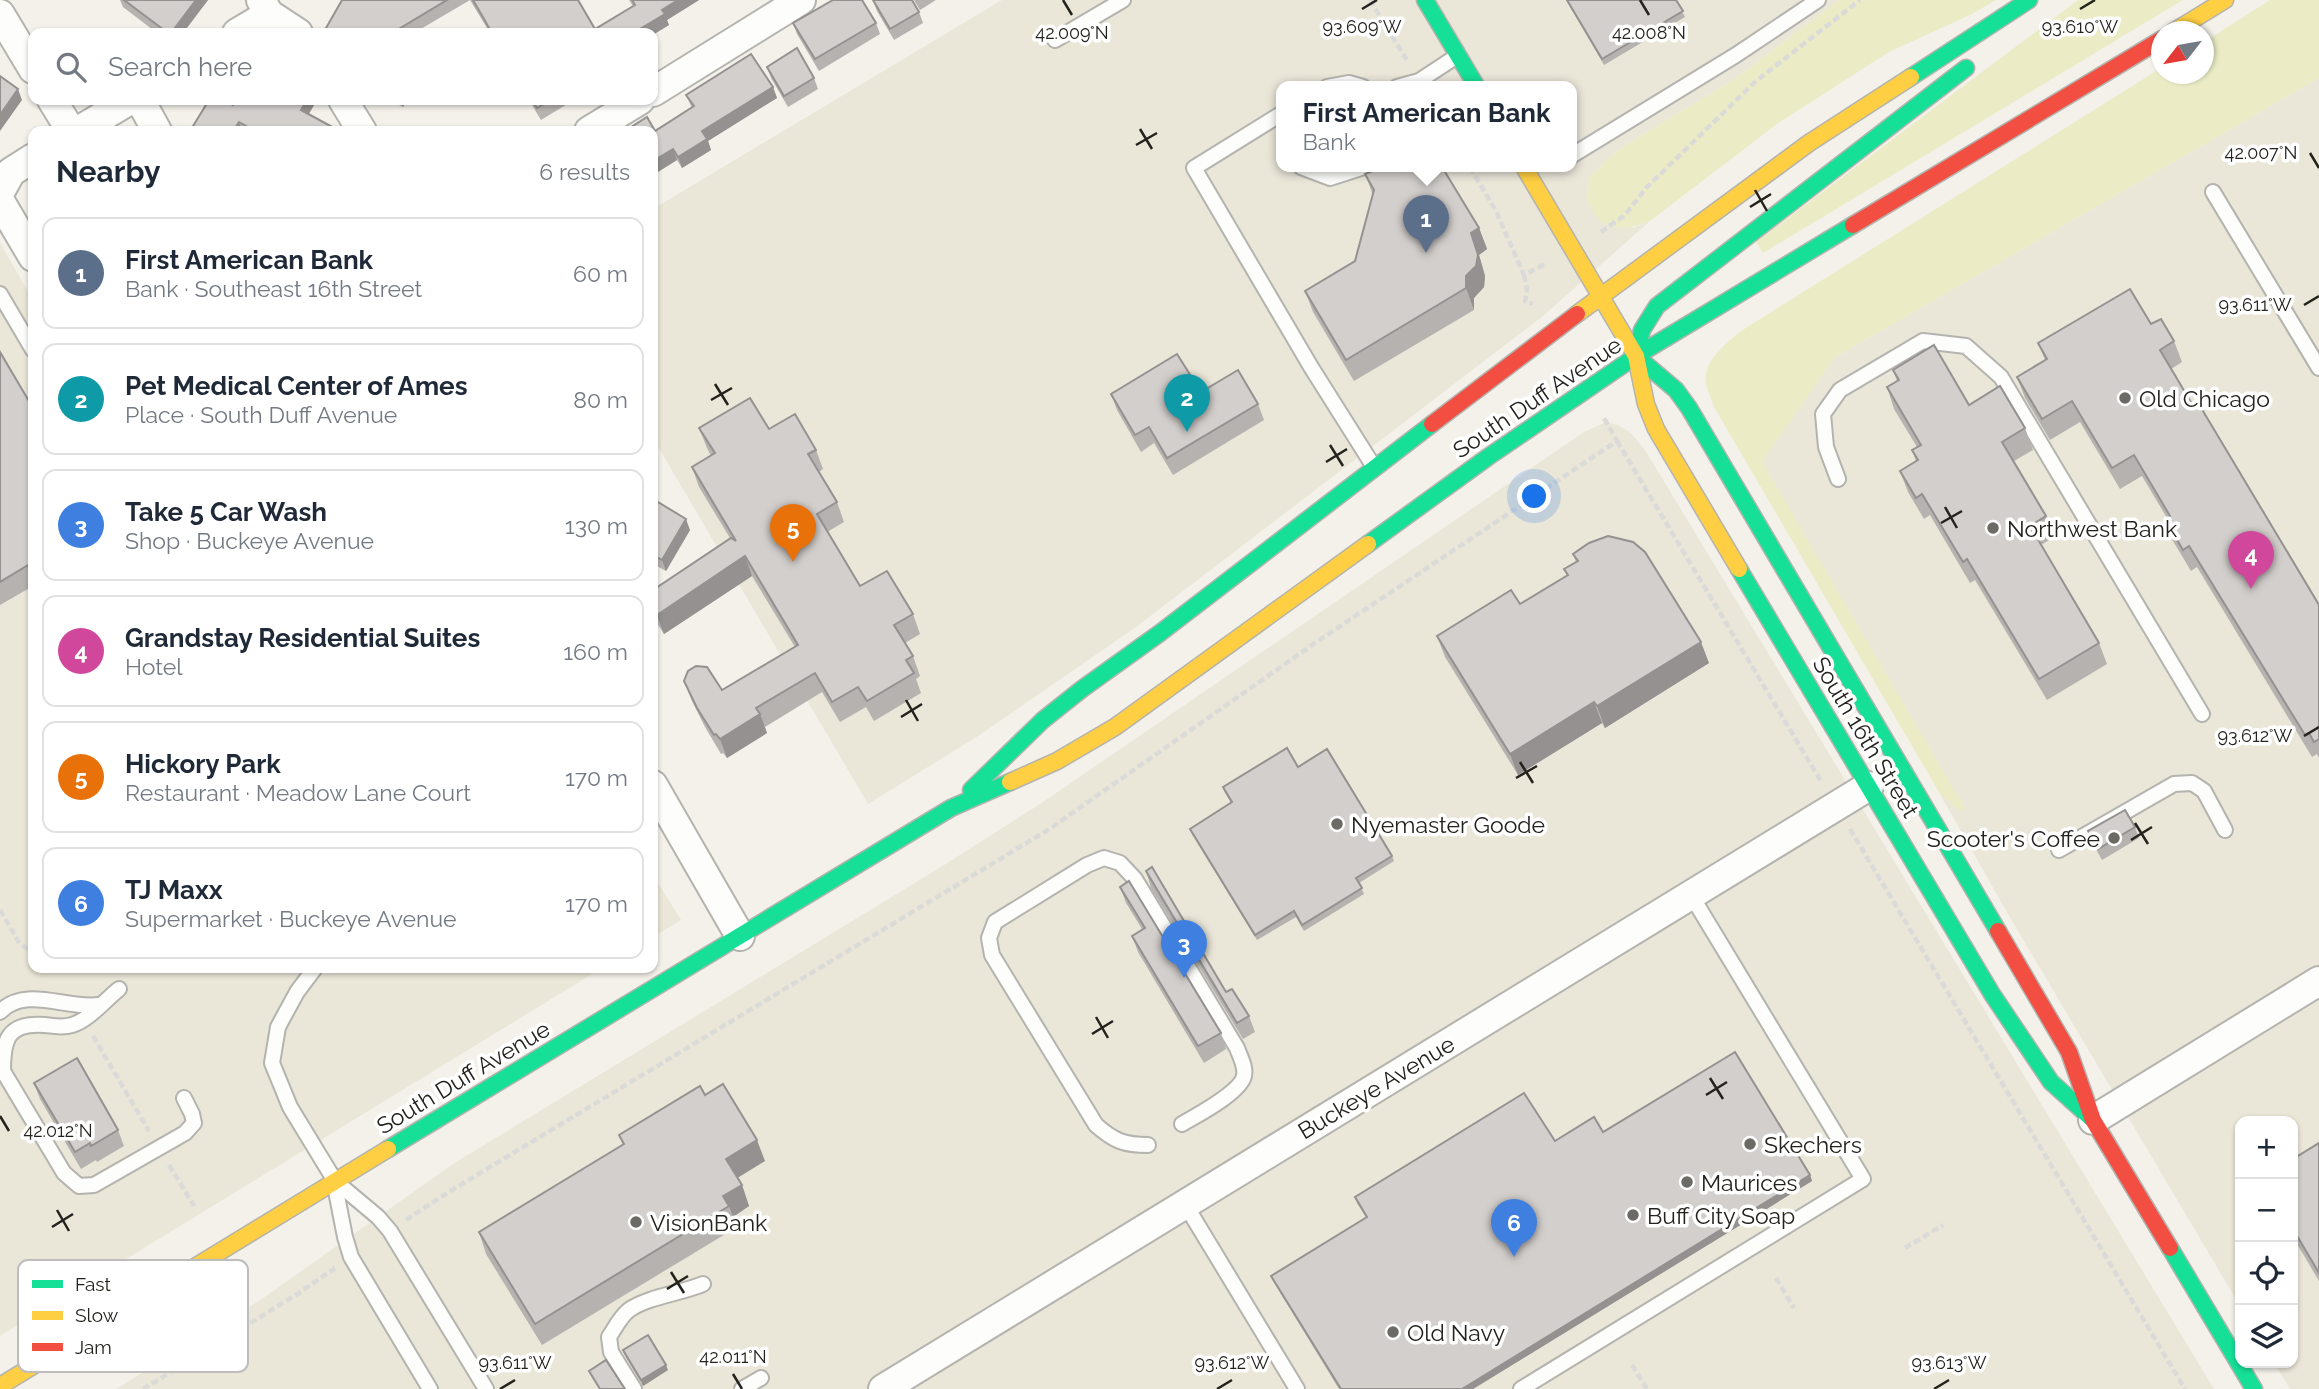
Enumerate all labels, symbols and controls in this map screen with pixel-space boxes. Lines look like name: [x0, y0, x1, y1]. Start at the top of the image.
text: 93.609°W: [1323, 16, 1402, 37]
text: 93.610°W: [2042, 16, 2118, 37]
north arrow: [2151, 21, 2214, 84]
text: 42.009°N: [1035, 22, 1109, 43]
text: 42.008°N: [1612, 22, 1686, 43]
search box: [28, 28, 658, 105]
icon: search: [52, 48, 90, 86]
text: Search here: [108, 52, 252, 82]
popup: [1276, 81, 1577, 172]
text: First American Bank: [1302, 98, 1551, 128]
text: Bank: [1302, 128, 1356, 155]
text: 42.007°N: [2225, 142, 2297, 163]
text: Nearby: [56, 154, 160, 189]
text: 6 results: [539, 158, 630, 185]
pin: 1: [1403, 195, 1449, 253]
text: First American Bank: [125, 245, 373, 275]
text: 1: [75, 260, 87, 287]
text: 60 m: [573, 260, 628, 287]
text: Bank · Southeast 16th Street: [125, 275, 422, 302]
text: 93.611°W: [2218, 294, 2292, 315]
street label: South Duff Avenue: [1448, 331, 1626, 463]
text: Pet Medical Center of Ames: [125, 371, 468, 401]
pin: 2: [1164, 374, 1210, 432]
place label: Old Chicago: [2139, 385, 2270, 412]
text: 2: [75, 386, 87, 413]
text: 80 m: [573, 386, 628, 413]
marker: Old Chicago: [2117, 390, 2133, 406]
text: Place · South Duff Avenue: [125, 401, 397, 428]
your location: [1517, 479, 1551, 513]
text: Take 5 Car Wash: [125, 497, 327, 527]
pin: 5: [770, 504, 816, 562]
text: 3: [75, 512, 87, 539]
text: 130 m: [565, 512, 628, 539]
place label: Northwest Bank: [2007, 515, 2177, 542]
marker: Northwest Bank: [1985, 520, 2001, 536]
text: Shop · Buckeye Avenue: [125, 527, 374, 554]
pin: 4: [2228, 531, 2274, 589]
text: Grandstay Residential Suites: [125, 623, 480, 653]
text: 4: [74, 638, 88, 665]
text: 160 m: [563, 638, 628, 665]
street label: South 16th Street: [1807, 652, 1925, 823]
text: Hotel: [125, 653, 183, 680]
text: 93.612°W: [2218, 725, 2293, 746]
text: Hickory Park: [125, 749, 281, 779]
text: 5: [75, 764, 87, 791]
text: 170 m: [565, 764, 628, 791]
text: Restaurant · Meadow Lane Court: [125, 779, 471, 806]
place label: Nyemaster Goode: [1351, 811, 1545, 838]
marker: Nyemaster Goode: [1329, 816, 1345, 832]
place label: Scooter's Coffee: [1927, 825, 2100, 852]
marker: Scooter's Coffee: [2106, 830, 2122, 846]
text: TJ Maxx: [125, 875, 223, 905]
text: 6: [74, 890, 88, 917]
text: 170 m: [565, 890, 628, 917]
text: Supermarket · Buckeye Avenue: [125, 905, 457, 932]
pin: 3: [1161, 920, 1207, 978]
street label: South Duff Avenue: [372, 1015, 554, 1139]
street label: Buckeye Avenue: [1293, 1030, 1459, 1144]
map controls: [2235, 1116, 2298, 1368]
button: +: [2235, 1116, 2298, 1179]
text: 42.012°N: [23, 1120, 93, 1141]
place label: Skechers: [1764, 1131, 1862, 1158]
marker: Skechers: [1742, 1136, 1758, 1152]
place label: Maurices: [1701, 1169, 1797, 1196]
marker: Maurices: [1679, 1174, 1695, 1190]
button: −: [2235, 1179, 2298, 1242]
pin: 6: [1491, 1199, 1537, 1257]
place label: Buff City Soap: [1647, 1202, 1795, 1229]
marker: Buff City Soap: [1625, 1207, 1641, 1223]
place label: VisionBank: [650, 1209, 767, 1236]
marker: VisionBank: [628, 1214, 644, 1230]
button: locate: [2235, 1242, 2298, 1305]
legend: [18, 1260, 248, 1372]
text: Fast: [75, 1273, 111, 1295]
text: Slow: [75, 1304, 119, 1326]
button: layers: [2235, 1305, 2298, 1368]
place label: Old Navy: [1407, 1319, 1505, 1346]
marker: Old Navy: [1385, 1324, 1401, 1340]
text: Jam: [75, 1336, 112, 1358]
text: 42.011°N: [699, 1346, 767, 1367]
text: 93.611°W: [478, 1352, 552, 1373]
text: 93.612°W: [1195, 1352, 1270, 1373]
text: 93.613°W: [1912, 1352, 1987, 1373]

